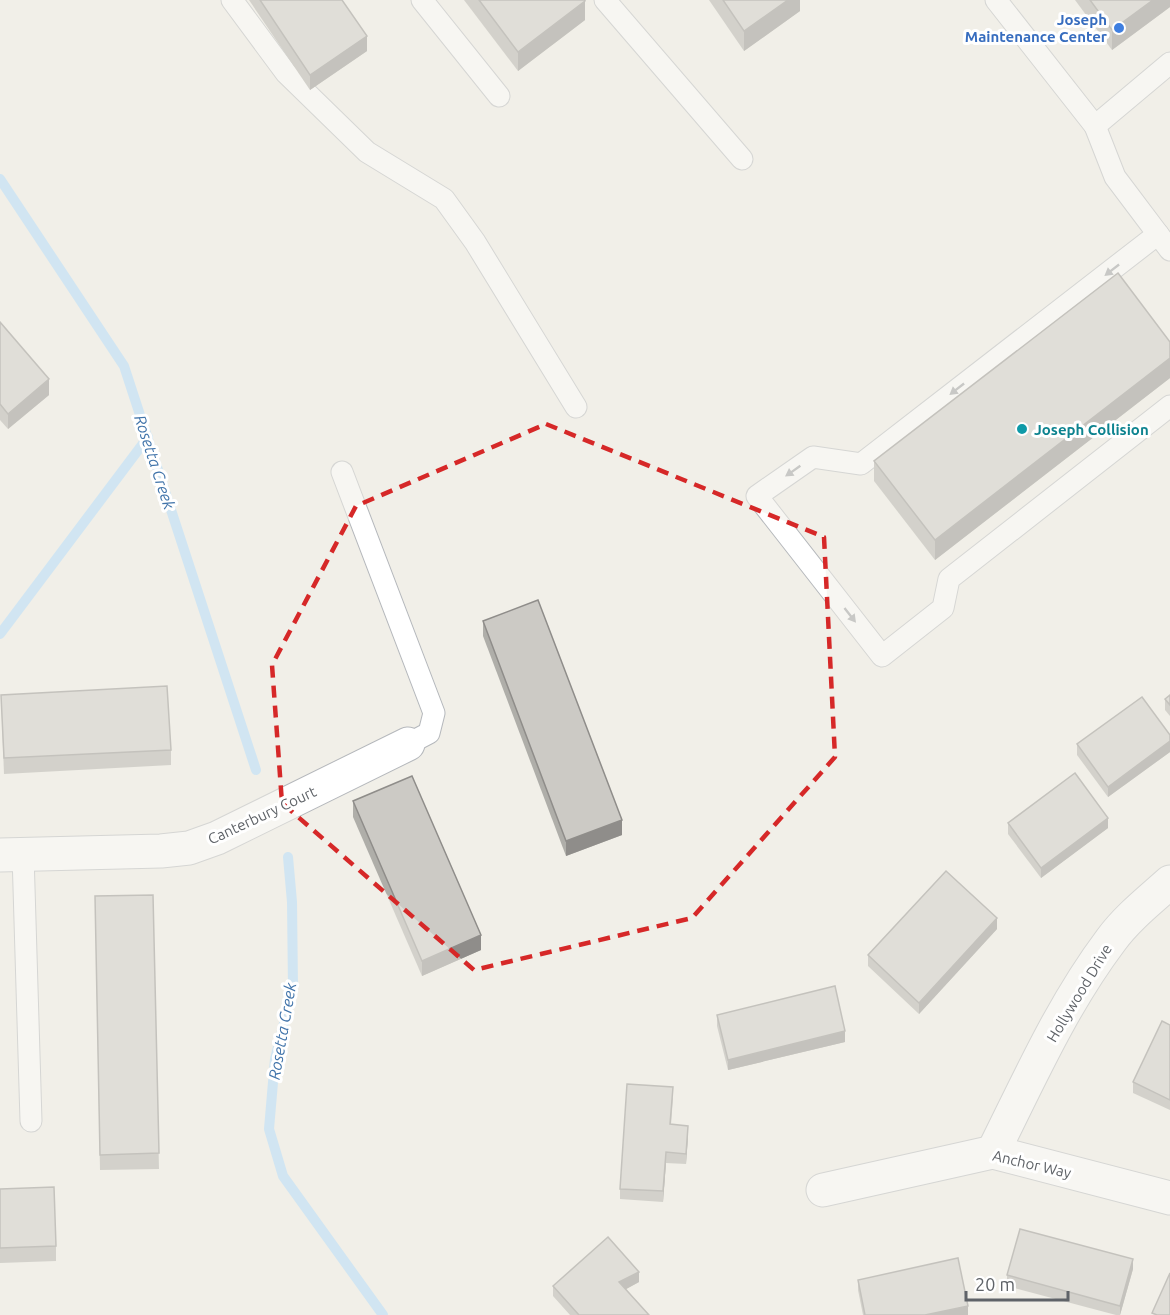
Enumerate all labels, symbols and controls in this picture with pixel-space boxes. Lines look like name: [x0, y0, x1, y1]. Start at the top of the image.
place label: Joseph Maintenance Center: [965, 11, 1108, 45]
marker: Joseph Maintenance Center: [1112, 21, 1126, 35]
one-way arrow: [1104, 264, 1120, 276]
one-way arrow: [950, 383, 965, 395]
water label: Rosetta Creek: [131, 413, 179, 512]
place label: Joseph Collision: [1034, 421, 1149, 438]
marker: Joseph Collision: [1015, 422, 1029, 436]
one-way arrow: [785, 465, 801, 476]
one-way arrow: [843, 607, 856, 623]
street label: Canterbury Court: [205, 782, 319, 848]
street label: Hollywood Drive: [1043, 941, 1115, 1045]
water label: Rosetta Creek: [265, 980, 300, 1081]
street label: Anchor Way: [991, 1147, 1073, 1181]
scale bar: [966, 1264, 1068, 1302]
text: 20 m: [975, 1274, 1015, 1294]

